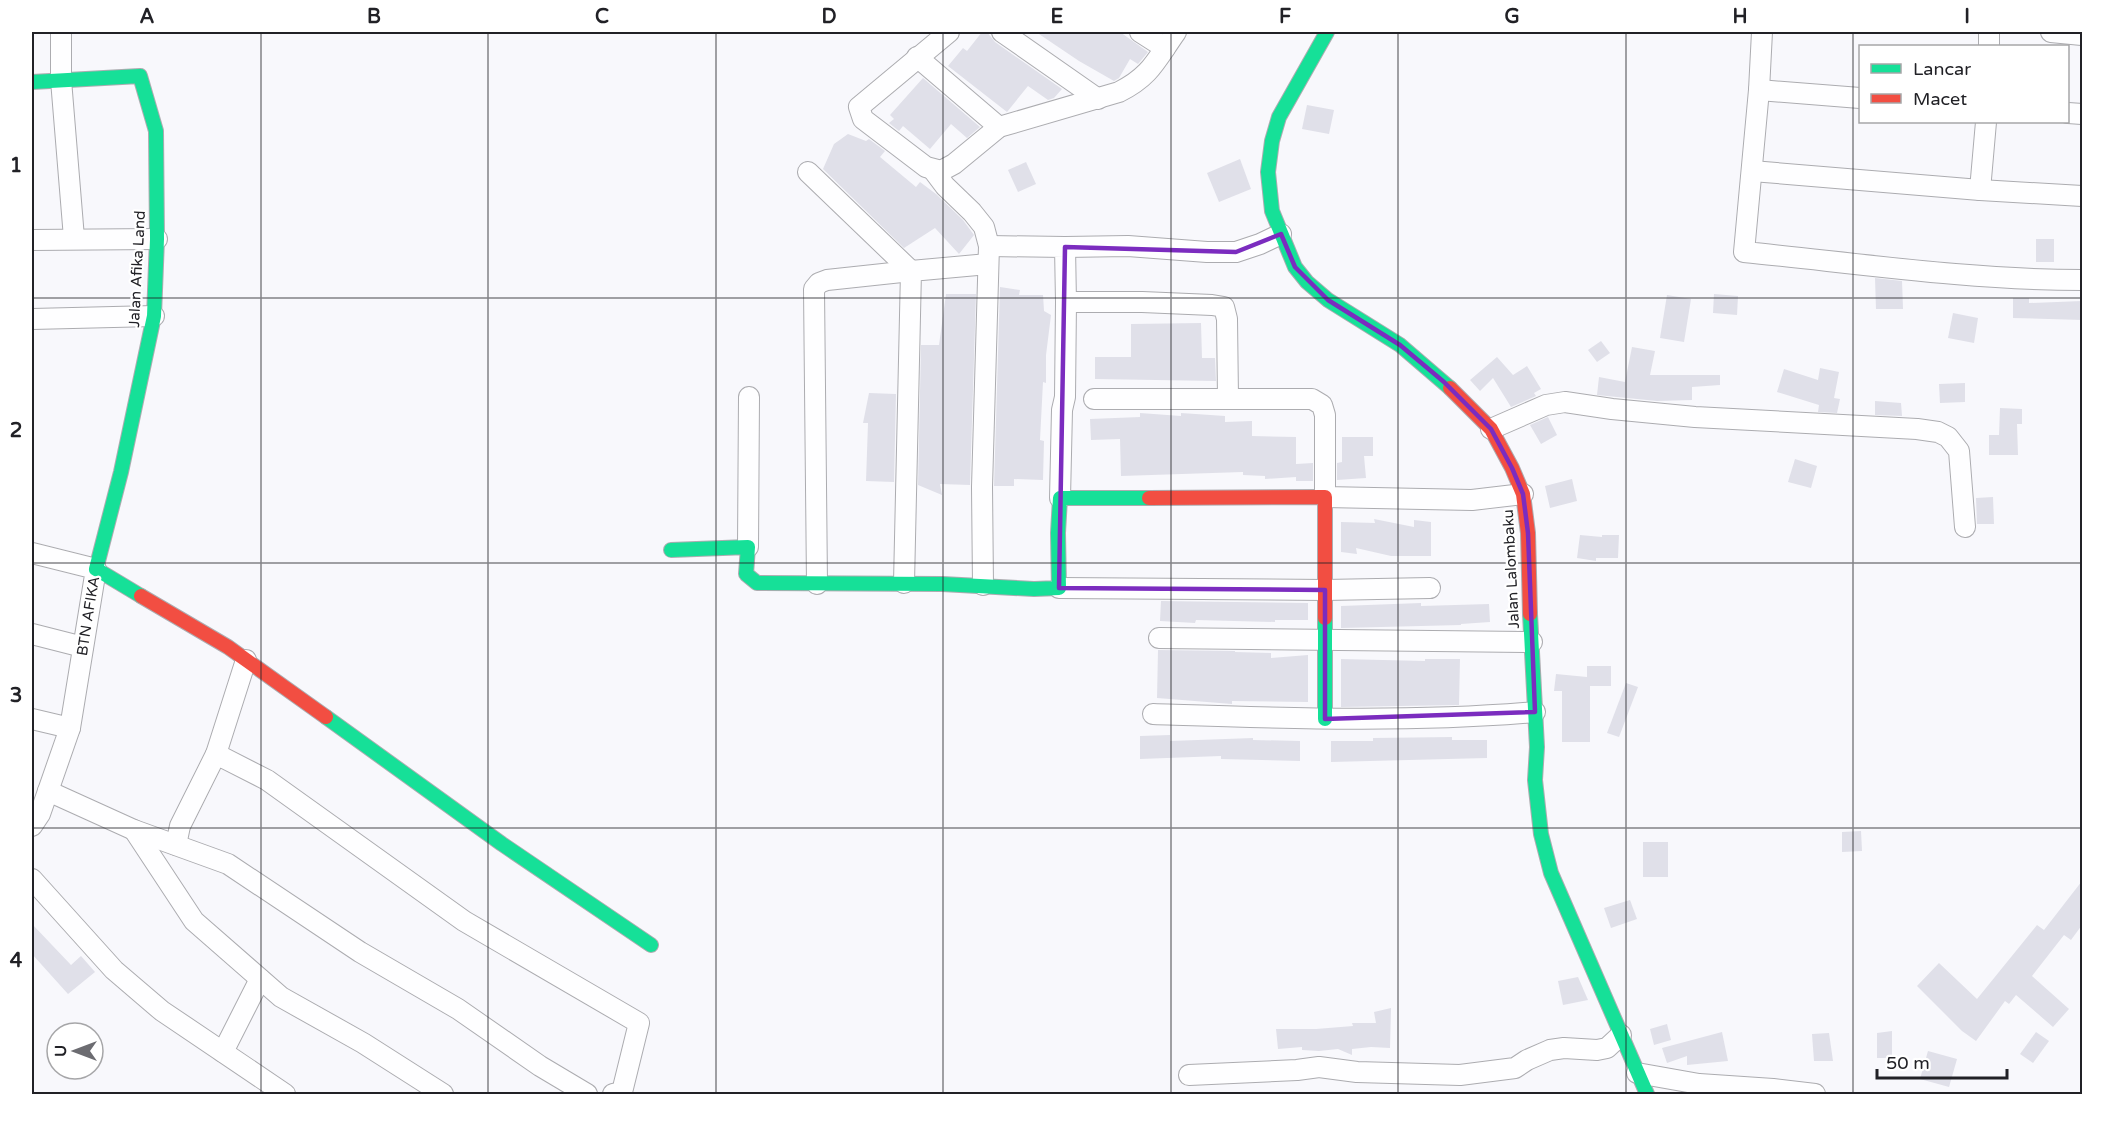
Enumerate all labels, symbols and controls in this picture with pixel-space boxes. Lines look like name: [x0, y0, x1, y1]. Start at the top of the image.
text: A: [140, 5, 155, 29]
text: B: [367, 5, 381, 29]
text: C: [595, 5, 609, 29]
text: D: [821, 5, 837, 29]
text: E: [1051, 5, 1064, 29]
text: F: [1279, 5, 1291, 29]
text: G: [1504, 5, 1520, 29]
text: H: [1732, 5, 1748, 29]
text: I: [1964, 5, 1970, 29]
legend: [1859, 45, 2069, 123]
text: Lancar: [1913, 58, 1971, 80]
text: Macet: [1913, 88, 1967, 110]
text: 1: [10, 154, 22, 178]
street label: Jalan Afika Land: [125, 210, 149, 328]
text: 2: [10, 419, 22, 443]
street label: Jalan Lalombaku: [1499, 509, 1523, 629]
street label: BTN AFIKA: [73, 575, 103, 657]
text: 3: [10, 684, 22, 708]
text: 4: [10, 949, 23, 973]
north arrow: [45, 1021, 105, 1081]
scale bar: [1877, 1042, 2008, 1080]
text: U: [51, 1045, 71, 1057]
text: 50 m: [1886, 1052, 1930, 1074]

